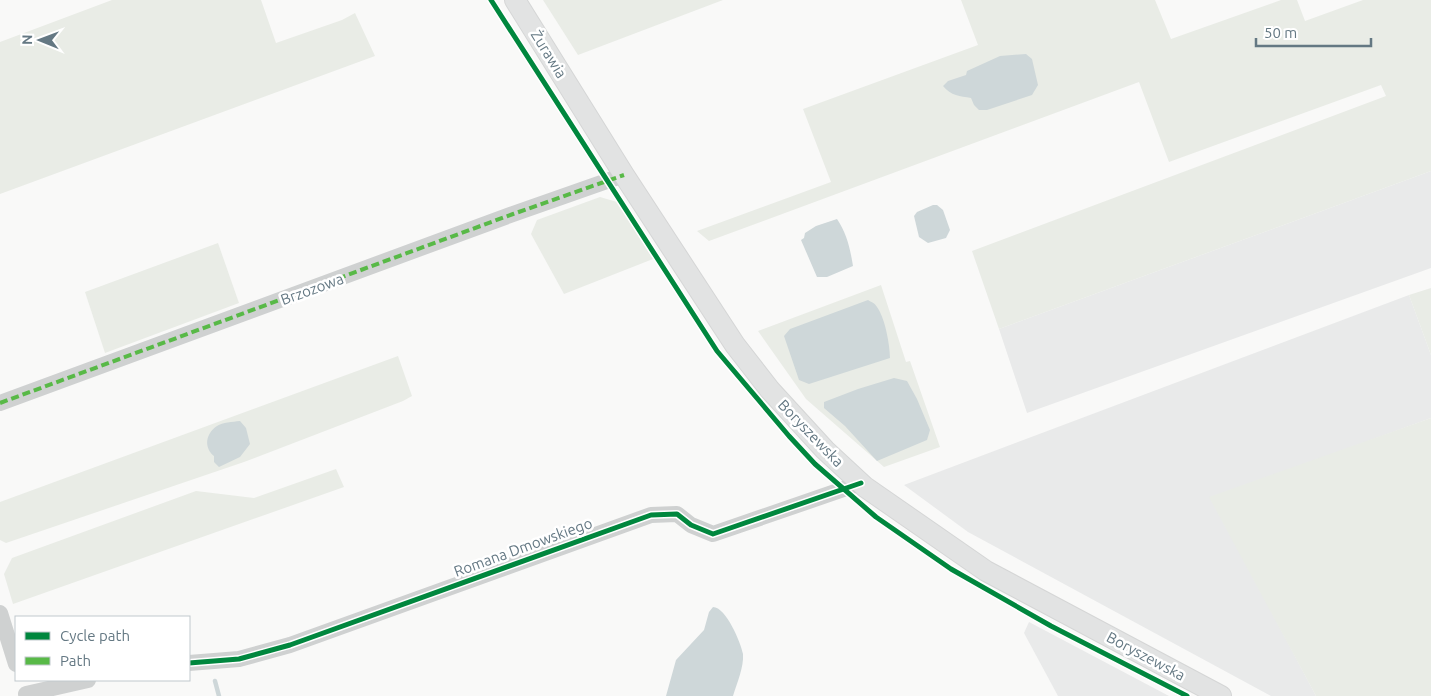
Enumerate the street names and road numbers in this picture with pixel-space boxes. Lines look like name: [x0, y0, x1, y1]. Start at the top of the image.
street label: Żurawia: [528, 27, 570, 81]
street label: Brzozowa: [278, 270, 346, 308]
street label: Boryszewska: [775, 396, 847, 470]
street label: Romana Dmowskiego: [452, 514, 594, 580]
street label: Boryszewska: [1104, 628, 1188, 684]

